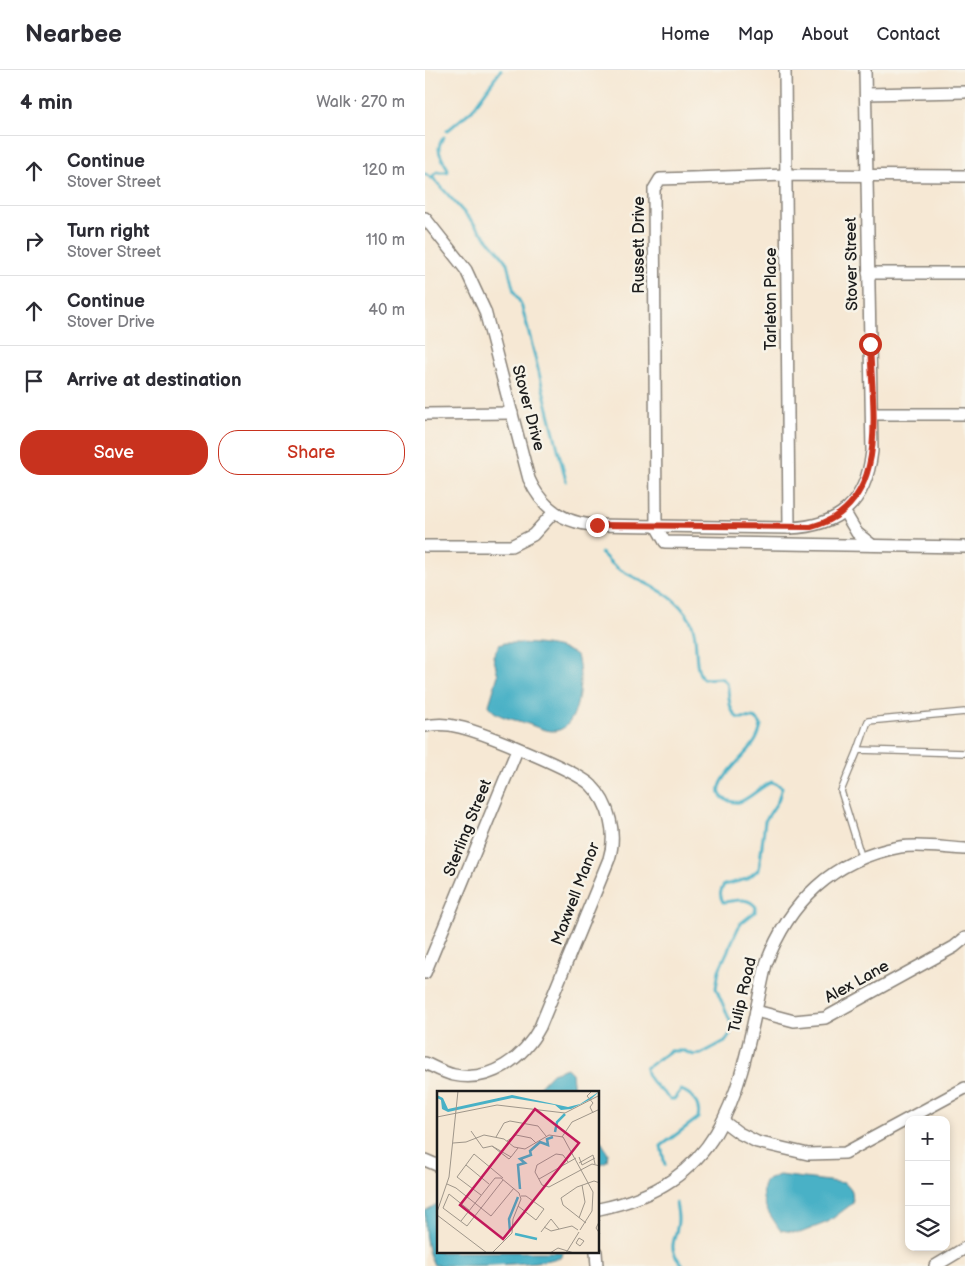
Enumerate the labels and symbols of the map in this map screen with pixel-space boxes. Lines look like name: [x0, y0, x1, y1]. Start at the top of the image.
street label: Russett Drive: [630, 196, 649, 294]
street label: Stover Street: [842, 217, 862, 311]
street label: Tarleton Place: [762, 247, 781, 351]
route start: [859, 333, 882, 356]
street label: Stover Drive: [507, 363, 549, 453]
route end: [586, 514, 609, 537]
street label: Sterling Street: [440, 777, 496, 879]
street label: Maxwell Manor: [548, 840, 604, 948]
street label: Tulip Road: [725, 955, 761, 1035]
street label: Alex Lane: [822, 956, 893, 1007]
inset map: [437, 1091, 600, 1254]

